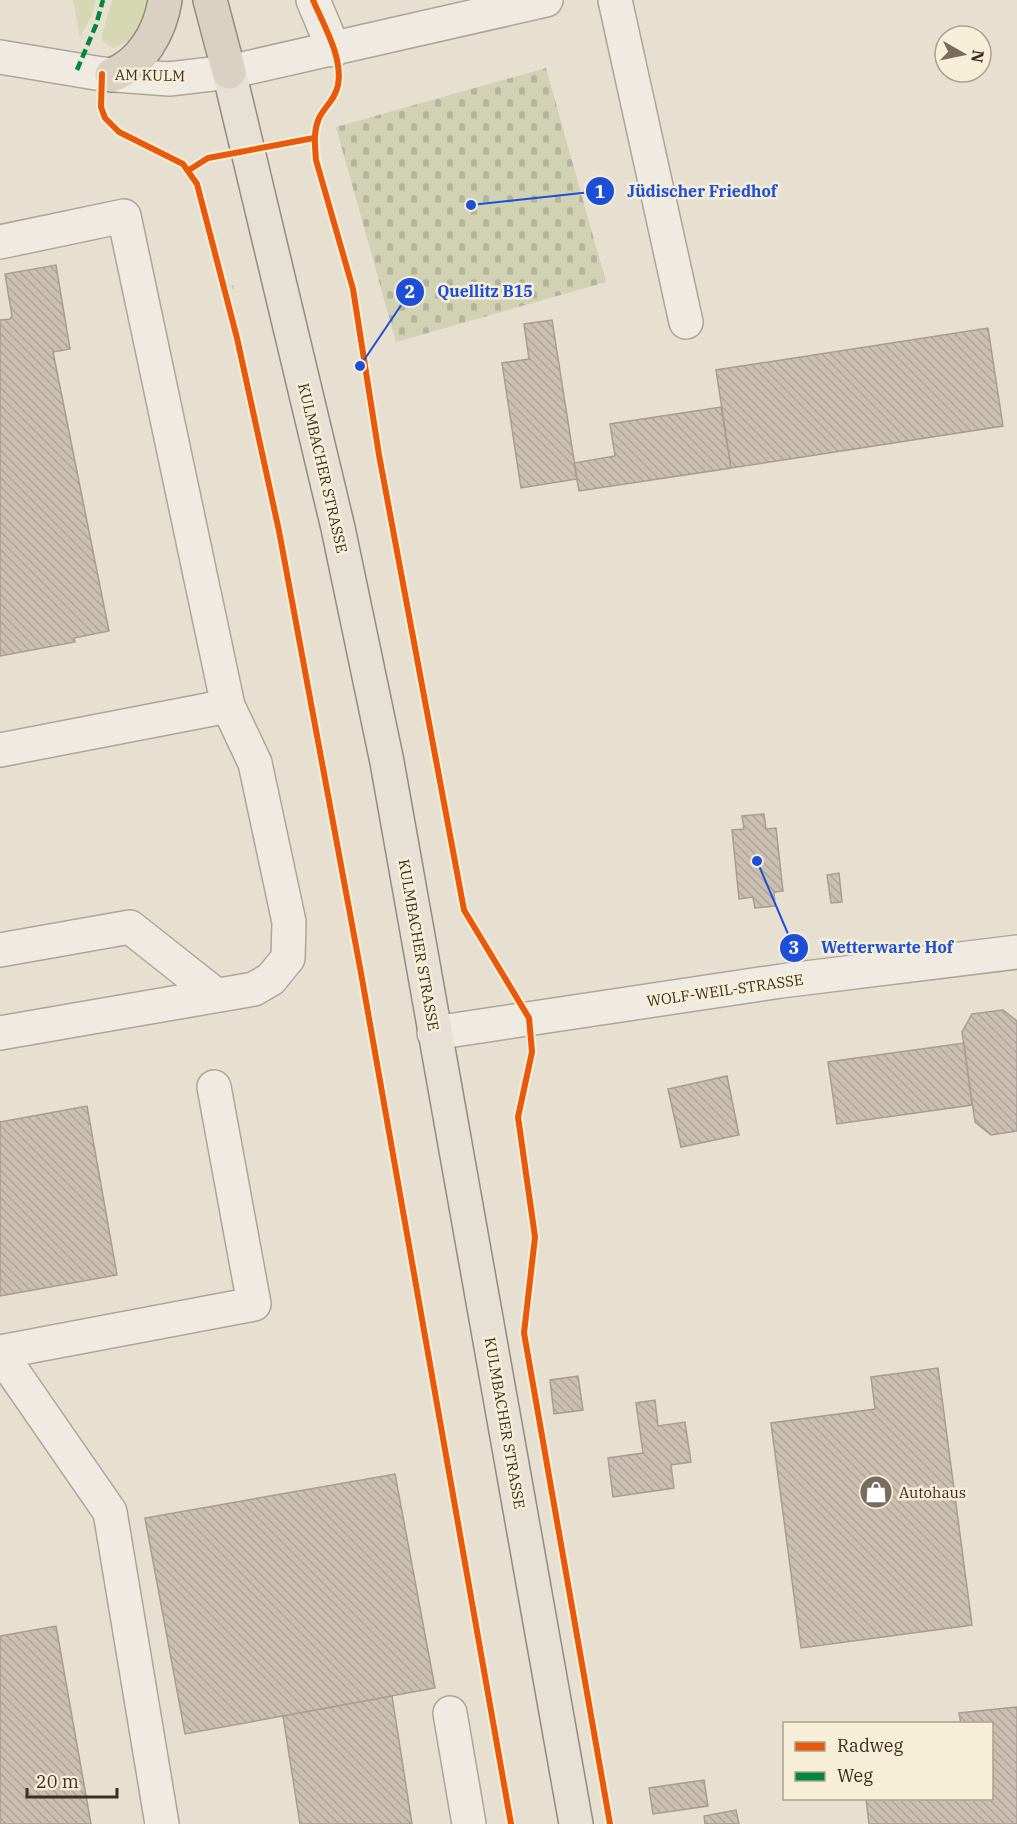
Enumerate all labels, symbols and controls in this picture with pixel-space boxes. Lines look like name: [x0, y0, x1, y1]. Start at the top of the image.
north arrow: [933, 24, 993, 84]
text: N: [967, 49, 989, 64]
street label: AM KULM: [115, 65, 185, 85]
callout: Jüdischer Friedhof: [585, 174, 789, 208]
text: 1: [595, 180, 606, 203]
text: Jüdischer Friedhof: [627, 181, 779, 201]
callout: Quellitz B15: [395, 275, 545, 309]
text: 2: [405, 280, 415, 303]
text: Quellitz B15: [437, 281, 533, 301]
street label: KULMBACHER STRASSE: [294, 381, 352, 555]
street label: KULMBACHER STRASSE: [395, 858, 443, 1032]
callout: Wetterwarte Hof: [779, 931, 965, 965]
text: 3: [789, 936, 799, 959]
text: Wetterwarte Hof: [821, 937, 955, 957]
street label: WOLF-WEIL-STRASSE: [646, 970, 804, 1010]
street label: KULMBACHER STRASSE: [481, 1336, 529, 1510]
shop icon: Autohaus: [858, 1474, 894, 1510]
place label: Autohaus: [899, 1483, 966, 1502]
legend: [783, 1722, 993, 1800]
text: Radweg: [837, 1734, 903, 1757]
scale bar: [27, 1761, 117, 1799]
text: Weg: [837, 1764, 873, 1787]
text: 20 m: [36, 1770, 79, 1793]

